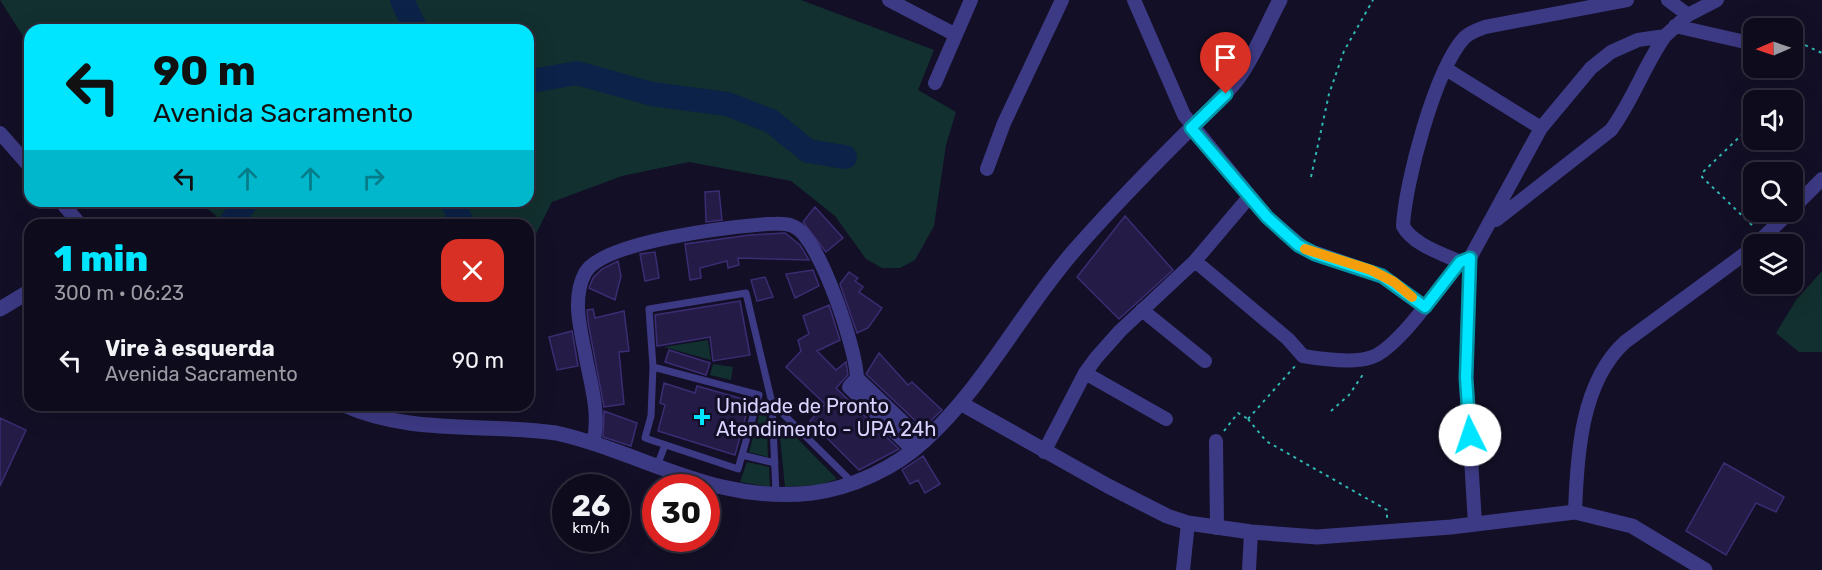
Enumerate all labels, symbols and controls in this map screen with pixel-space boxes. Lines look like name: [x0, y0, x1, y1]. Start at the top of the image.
north arrow: [1743, 18, 1803, 78]
map controls: [1743, 18, 1803, 294]
pin: [1200, 32, 1251, 94]
icon: arrive: [1209, 41, 1242, 74]
text: 90 m: [153, 46, 256, 96]
icon: left: [54, 48, 132, 126]
button: sound: [1743, 90, 1803, 150]
text: Avenida Sacramento: [153, 97, 413, 129]
icon: left: [168, 162, 201, 195]
icon: ahead: [231, 162, 264, 195]
icon: ahead: [294, 162, 327, 195]
icon: right: [357, 162, 390, 195]
button: search: [1743, 162, 1803, 222]
button: layers: [1743, 234, 1803, 294]
text: 1 min: [54, 237, 148, 280]
button: close: [441, 239, 504, 302]
text: 300 m · 06:23: [54, 281, 184, 305]
text: Vire à esquerda: [105, 335, 275, 362]
icon: left: [54, 344, 87, 377]
text: 90 m: [452, 347, 504, 374]
text: Avenida Sacramento: [105, 362, 298, 386]
place label: Unidade de Pronto Atendimento - UPA 24h: [716, 394, 936, 441]
position arrow: [1438, 403, 1502, 467]
marker: Unidade de Pronto Atendimento - UPA 24h: [693, 408, 711, 426]
speed limit sign: 30: [642, 474, 720, 552]
text: 26: [571, 488, 611, 524]
text: km/h: [572, 519, 610, 537]

